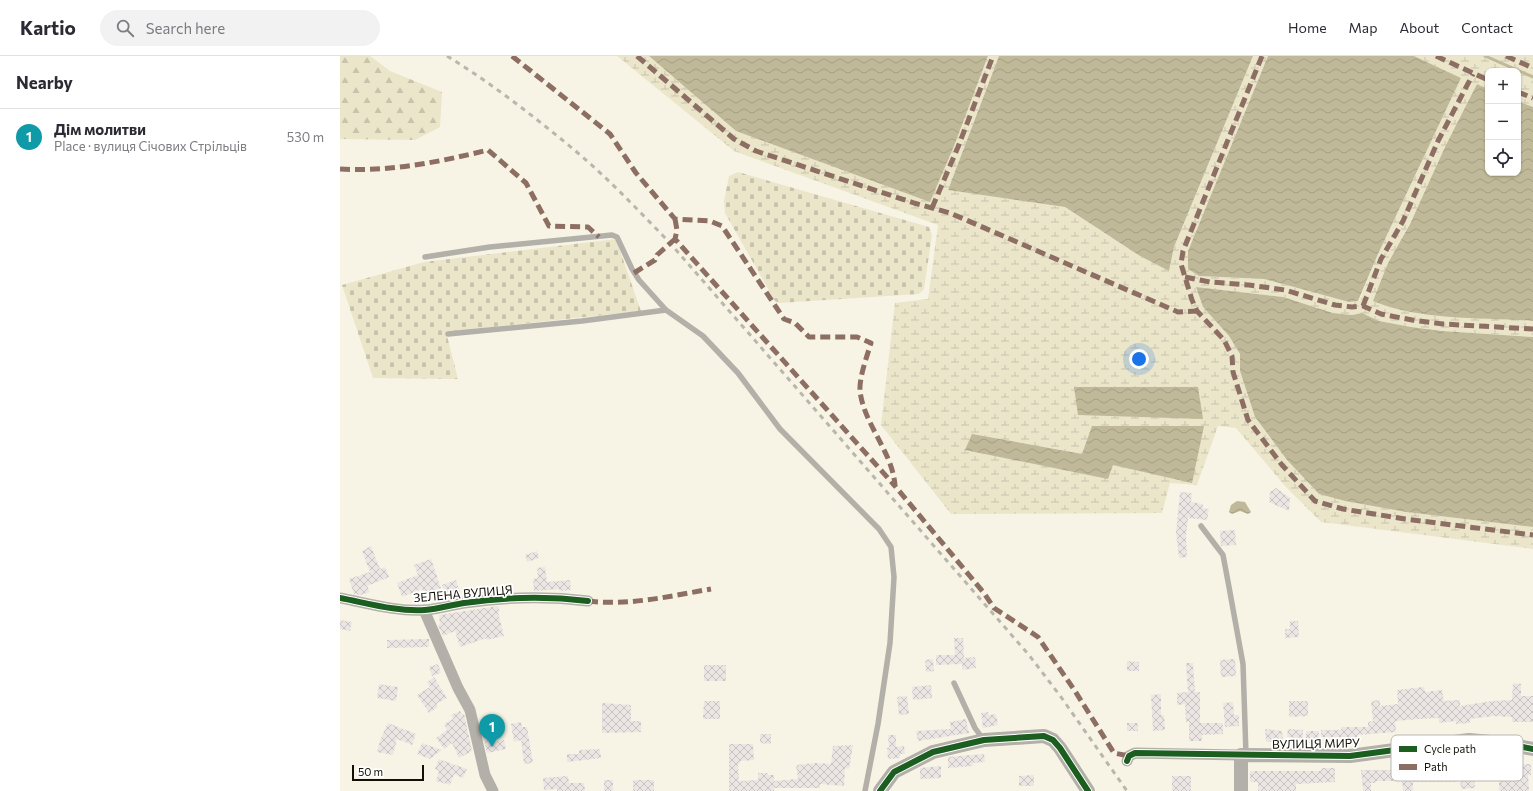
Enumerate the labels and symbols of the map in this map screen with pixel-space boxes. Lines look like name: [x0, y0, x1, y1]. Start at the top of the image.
your location: [1129, 349, 1149, 369]
street label: ЗЕЛЕНА ВУЛИЦЯ: [413, 582, 513, 604]
pin: 1: [479, 714, 505, 747]
street label: ВУЛИЦЯ МИРУ: [1272, 735, 1360, 751]
legend: [1391, 735, 1523, 781]
text: Cycle path: [1424, 742, 1476, 755]
text: Path: [1424, 760, 1447, 773]
scale bar: [352, 763, 424, 782]

